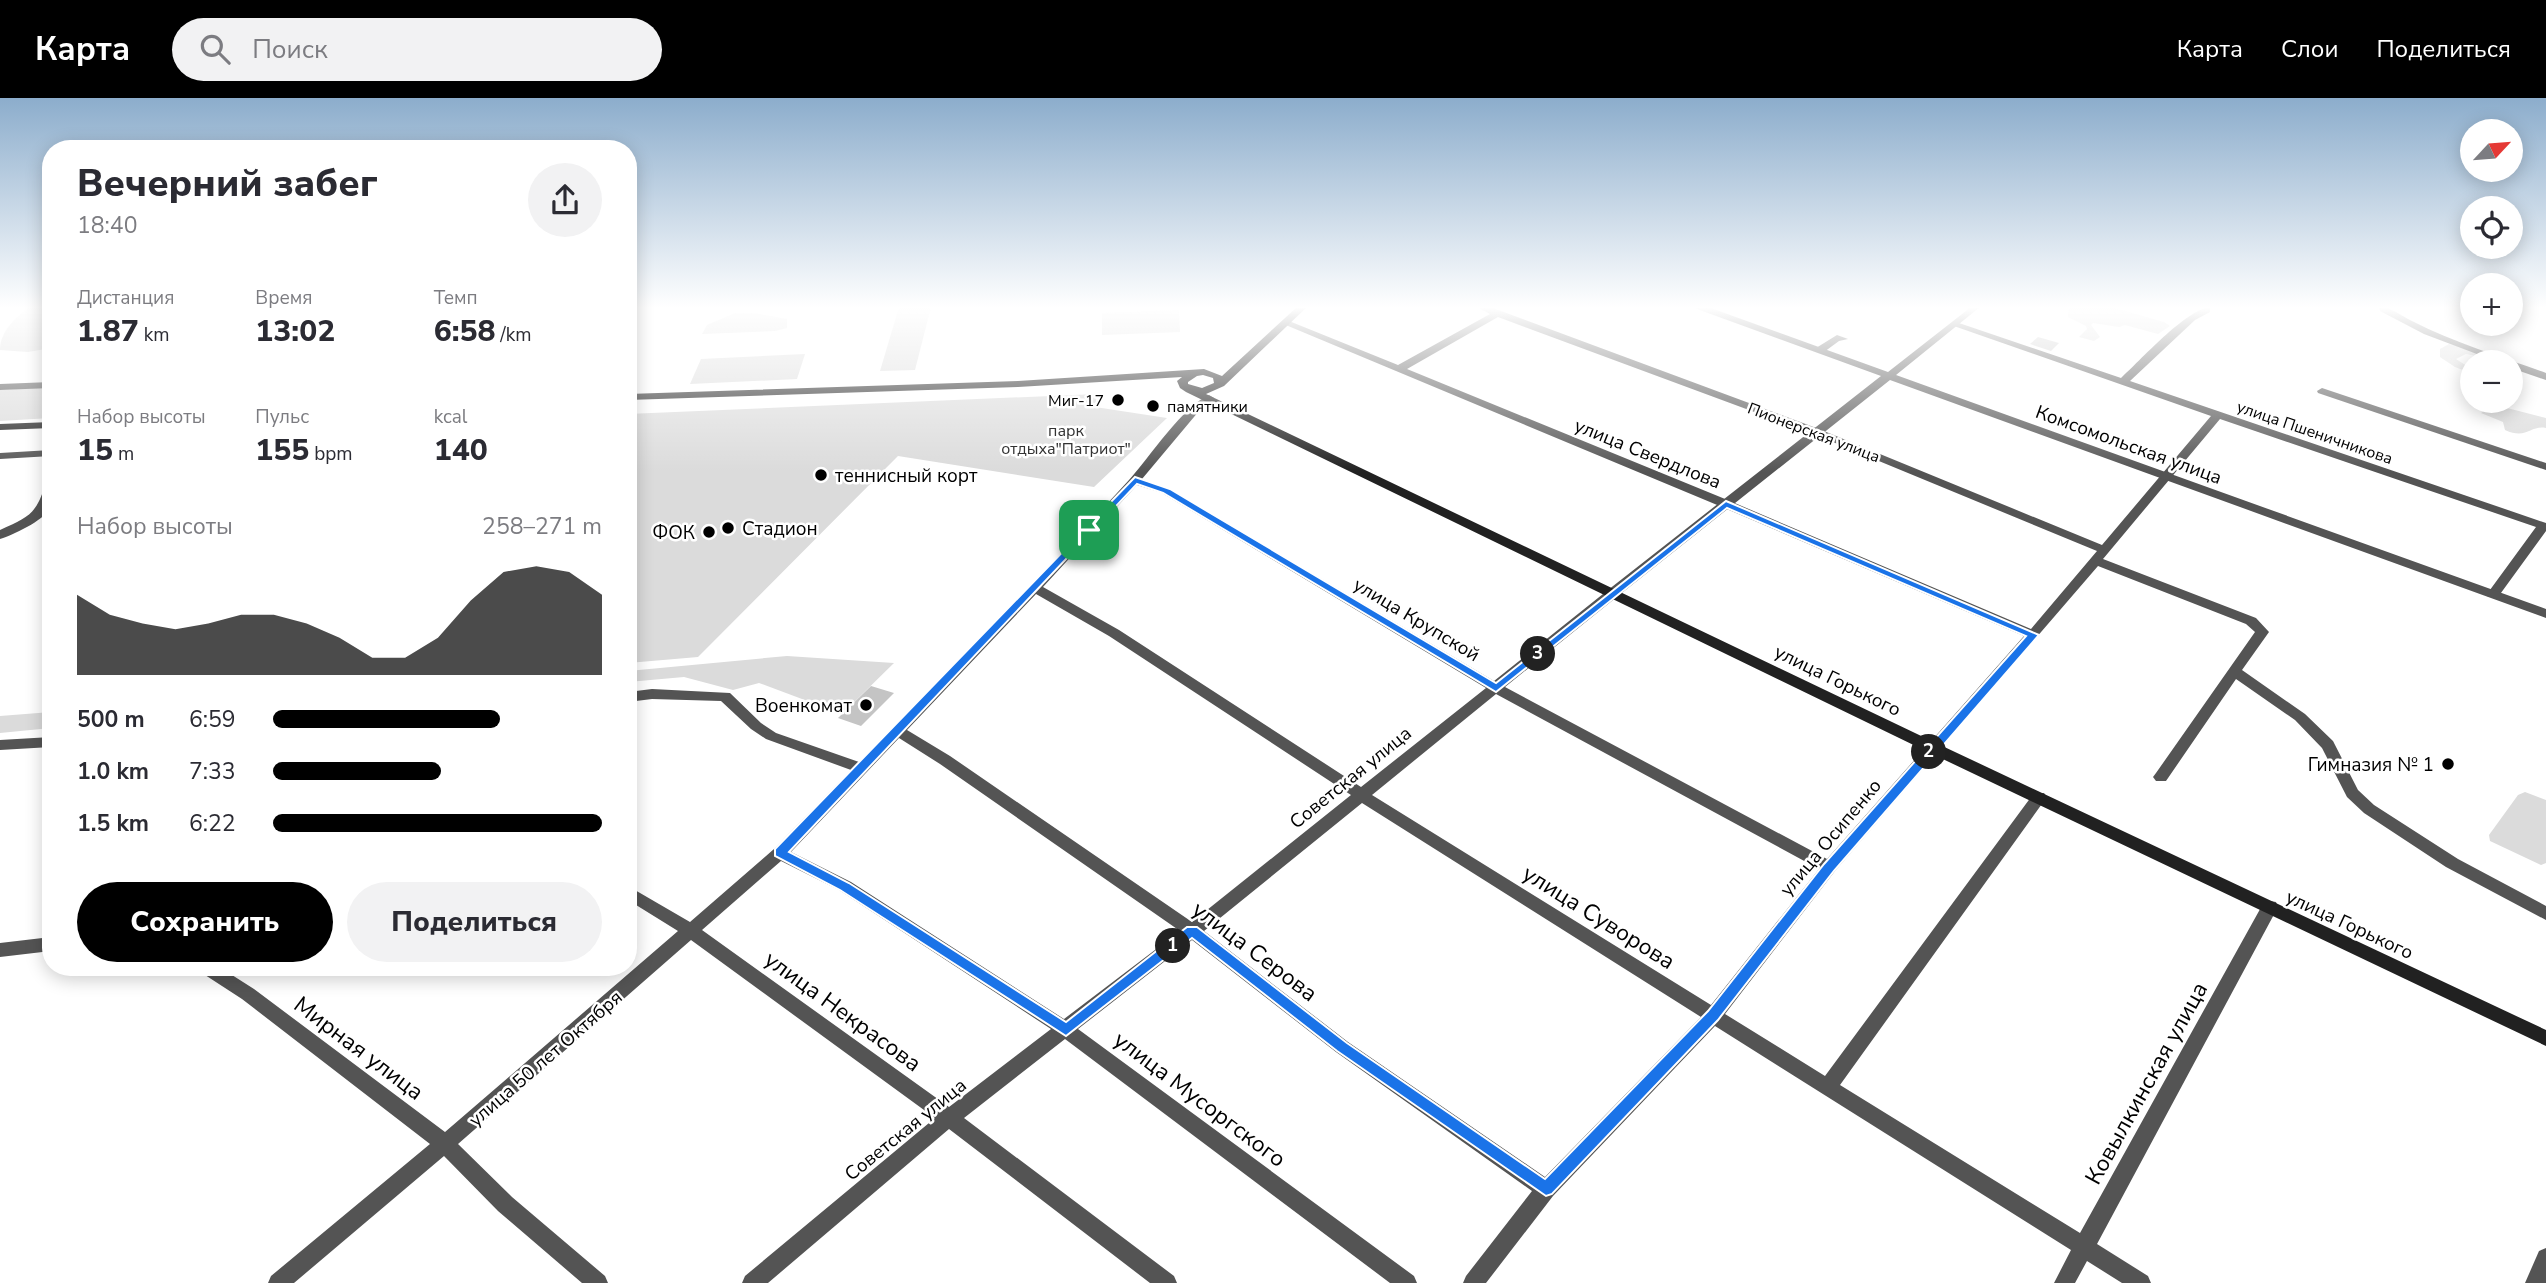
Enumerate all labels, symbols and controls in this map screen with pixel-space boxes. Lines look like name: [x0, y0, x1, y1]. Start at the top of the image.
search box: [172, 18, 662, 81]
text: Карта: [35, 27, 130, 72]
icon: search: [196, 30, 234, 68]
text: Поиск: [252, 32, 328, 67]
text: Карта: [2177, 33, 2243, 65]
text: Слои: [2281, 33, 2338, 65]
text: Поделиться: [2376, 33, 2511, 65]
north arrow: [2460, 119, 2524, 182]
map controls: [2460, 119, 2523, 413]
text: Вечерний забег: [77, 158, 378, 209]
button: share: [528, 163, 602, 237]
button: locate: [2460, 196, 2523, 259]
text: 18:40: [77, 210, 137, 241]
button: +: [2460, 273, 2523, 336]
text: Дистанция: [77, 285, 174, 311]
text: Время: [255, 285, 313, 311]
text: Темп: [434, 285, 478, 311]
text: 1.87: [77, 311, 139, 352]
text: 13:02: [255, 311, 335, 352]
text: 6:58: [434, 311, 495, 352]
text: km: [139, 322, 169, 348]
text: /km: [495, 322, 531, 348]
button: −: [2460, 350, 2523, 413]
place label: Миг-17: [1048, 390, 1104, 412]
marker: Миг-17: [1110, 392, 1126, 408]
place label: памятники: [1167, 396, 1248, 418]
street label: улица Пшеничникова: [2234, 396, 2396, 470]
marker: памятники: [1145, 398, 1161, 414]
street label: Пионерская улица: [1744, 398, 1883, 468]
street label: Комсомольская улица: [2032, 399, 2225, 491]
text: Набор высоты: [77, 404, 206, 430]
text: Пульс: [255, 404, 309, 430]
text: kcal: [434, 404, 467, 430]
street label: улица Свердлова: [1570, 413, 1725, 495]
park label: парк отдыха"Патриот": [1001, 420, 1131, 460]
text: 15: [77, 430, 113, 471]
text: 155: [255, 430, 309, 471]
text: 140: [434, 430, 488, 471]
text: m: [113, 441, 134, 467]
text: bpm: [309, 441, 353, 467]
place label: теннисный корт: [835, 463, 978, 489]
marker: теннисный корт: [813, 467, 829, 483]
pin: [1059, 500, 1119, 560]
text: Набор высоты: [77, 511, 233, 542]
text: 258–271 m: [482, 511, 602, 542]
icon: arrive: [1070, 511, 1108, 549]
place label: Стадион: [742, 516, 818, 542]
place label: ФОК: [652, 520, 695, 546]
marker: Стадион: [720, 520, 736, 536]
marker: ФОК: [701, 524, 717, 540]
street label: улица Крупской: [1348, 572, 1485, 668]
pin: 3: [1520, 636, 1556, 672]
street label: улица Горького: [1770, 639, 1905, 723]
text: 3: [1532, 640, 1543, 666]
place label: Военкомат: [755, 693, 853, 719]
marker: Военкомат: [858, 697, 874, 713]
text: 500 m: [77, 704, 145, 735]
text: 6:59: [189, 704, 236, 735]
street label: Советская улица: [1284, 721, 1417, 835]
pin: 2: [1912, 734, 1946, 770]
text: 2: [1923, 738, 1934, 764]
place label: Гимназия № 1: [2308, 752, 2434, 778]
text: 1.0 km: [77, 756, 149, 787]
text: 7:33: [189, 756, 236, 787]
marker: Гимназия № 1: [2440, 756, 2456, 772]
street label: улица Осипенко: [1774, 773, 1888, 902]
text: 1.5 km: [77, 808, 149, 839]
text: 6:22: [189, 808, 236, 839]
street label: улица Суворова: [1517, 858, 1681, 977]
button: Сохранить: [77, 882, 333, 962]
button: Поделиться: [347, 882, 602, 962]
street label: улица Горького: [2282, 884, 2418, 966]
street label: улица Серова: [1186, 894, 1324, 1009]
pin: 1: [1156, 928, 1190, 964]
text: 1: [1167, 932, 1178, 958]
street label: улица Некрасова: [758, 944, 927, 1079]
street label: Ковылкинская улица: [2078, 976, 2215, 1190]
street label: улица 50 лет Октября: [463, 985, 628, 1133]
street label: Мирная улица: [287, 989, 430, 1107]
street label: улица Мусоргского: [1107, 1024, 1292, 1174]
street label: Советская улица: [839, 1073, 972, 1187]

